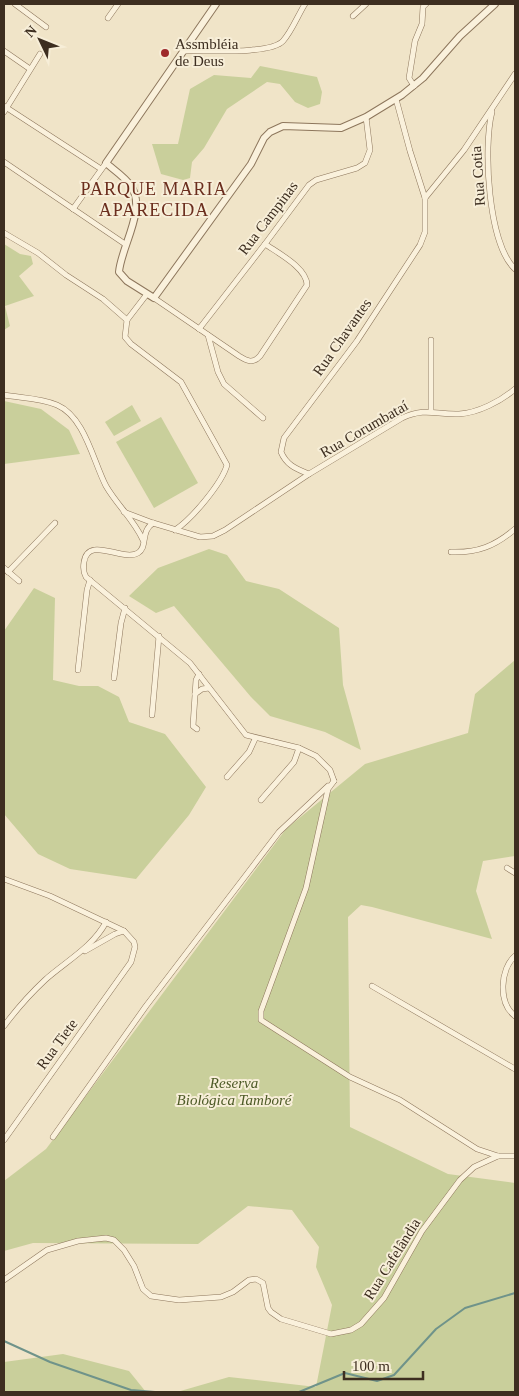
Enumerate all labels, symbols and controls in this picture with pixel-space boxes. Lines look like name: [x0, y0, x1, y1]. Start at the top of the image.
north arrow: [15, 15, 65, 65]
text: N: [22, 23, 40, 40]
place label: Assmbléia de Deus: [175, 36, 239, 69]
marker: Assmbléia de Deus: [159, 47, 171, 59]
street label: Rua Cotia: [468, 145, 488, 207]
street label: Rua Campinas: [235, 178, 301, 258]
district label: PARQUE MARIA APARECIDA: [81, 179, 227, 220]
street label: Rua Chavantes: [310, 295, 375, 379]
street label: Rua Corumbataí: [317, 397, 411, 461]
street label: Rua Tiete: [34, 1016, 81, 1072]
park label: Reserva Biológica Tamboré: [177, 1075, 293, 1108]
street label: Rua Cafelândia: [361, 1215, 424, 1303]
scale bar: [344, 1348, 423, 1380]
text: 100 m: [352, 1358, 390, 1374]

